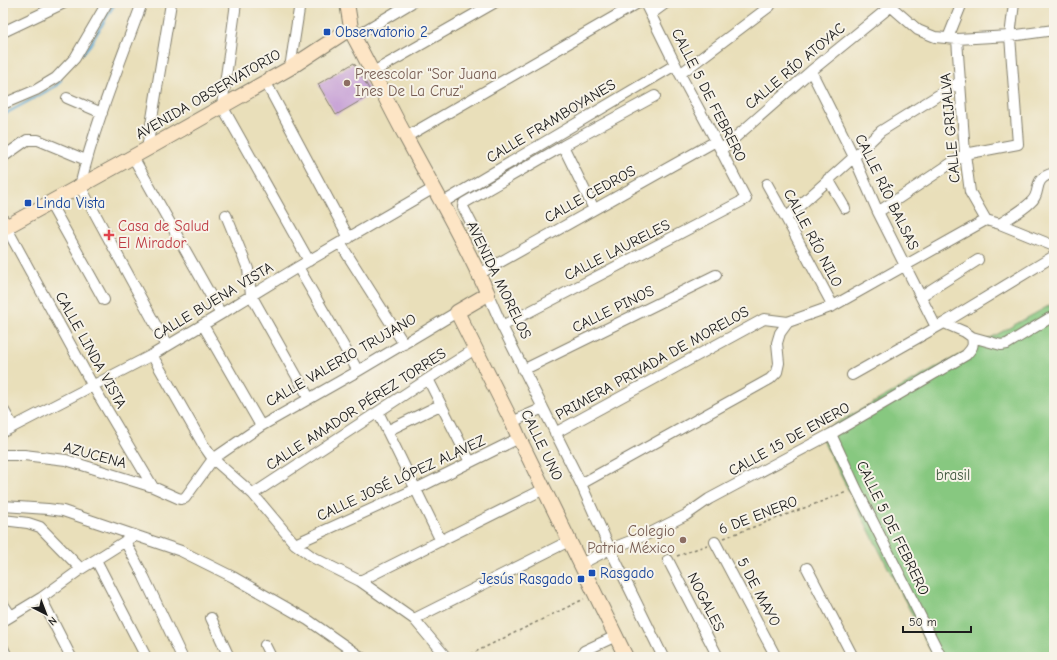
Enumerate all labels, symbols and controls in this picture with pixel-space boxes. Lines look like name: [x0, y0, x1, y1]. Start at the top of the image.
street label: CALLE RÍO ATOYAC: [741, 18, 849, 113]
place label: Observatorio 2: [335, 23, 428, 41]
street label: CALLE 5 DE FEBRERO: [668, 25, 750, 165]
marker: Observatorio 2: [322, 27, 332, 37]
street label: AVENIDA OBSERVATORIO: [132, 45, 284, 143]
place label: Preescolar "Sor Juana Ines De La Cruz": [355, 65, 497, 100]
street label: CALLE GRIJALVA: [936, 72, 964, 184]
street label: CALLE FRAMBOYANES: [483, 75, 619, 167]
marker: Preescolar "Sor Juana Ines De La Cruz": [342, 78, 352, 88]
street label: CALLE RÍO BALSAS: [851, 131, 924, 253]
street label: CALLE CEDROS: [541, 162, 639, 226]
street label: CALLE RÍO NILO: [780, 185, 847, 290]
place label: Linda Vista: [36, 194, 105, 212]
marker: Linda Vista: [23, 198, 33, 208]
street label: CALLE LAURELES: [561, 216, 673, 284]
place label: Casa de Salud El Mirador: [118, 217, 209, 252]
street label: AVENIDA MORELOS: [463, 218, 535, 342]
marker: Casa de Salud El Mirador: [103, 229, 115, 241]
street label: CALLE BUENA VISTA: [150, 258, 276, 344]
street label: CALLE PINOS: [569, 281, 657, 337]
street label: CALLE LINDA VISTA: [51, 288, 131, 412]
street label: PRIMERA PRIVADA DE MORELOS: [552, 302, 752, 424]
street label: CALLE VALERIO TRUJANO: [263, 310, 419, 410]
street label: CALLE AMADOR PÉREZ TORRES: [262, 343, 449, 474]
street label: CALLE 15 DE ENERO: [725, 398, 853, 480]
street label: CALLE UNO: [517, 407, 567, 483]
street label: CALLE JOSÉ LÓPEZ ALAVEZ: [313, 430, 488, 525]
street label: AZUCENA: [61, 438, 129, 472]
street label: CALLE 5 DE FEBRERO: [853, 458, 933, 598]
park label: brasil: [936, 466, 970, 484]
street label: 6 DE ENERO: [716, 492, 800, 538]
place label: Colegio Patria México: [587, 522, 675, 557]
marker: Colegio Patria México: [678, 535, 688, 545]
street label: 5 DE MAYO: [733, 555, 785, 629]
place label: Rasgado: [600, 564, 654, 582]
marker: Rasgado: [587, 568, 597, 578]
street label: NOGALES: [683, 569, 729, 635]
place label: Jesús Rasgado: [479, 570, 573, 588]
marker: Jesús Rasgado: [576, 574, 586, 584]
north arrow: [26, 594, 66, 634]
scale bar: [903, 608, 971, 634]
text: N: [45, 614, 59, 628]
text: 50 m: [909, 615, 937, 629]

